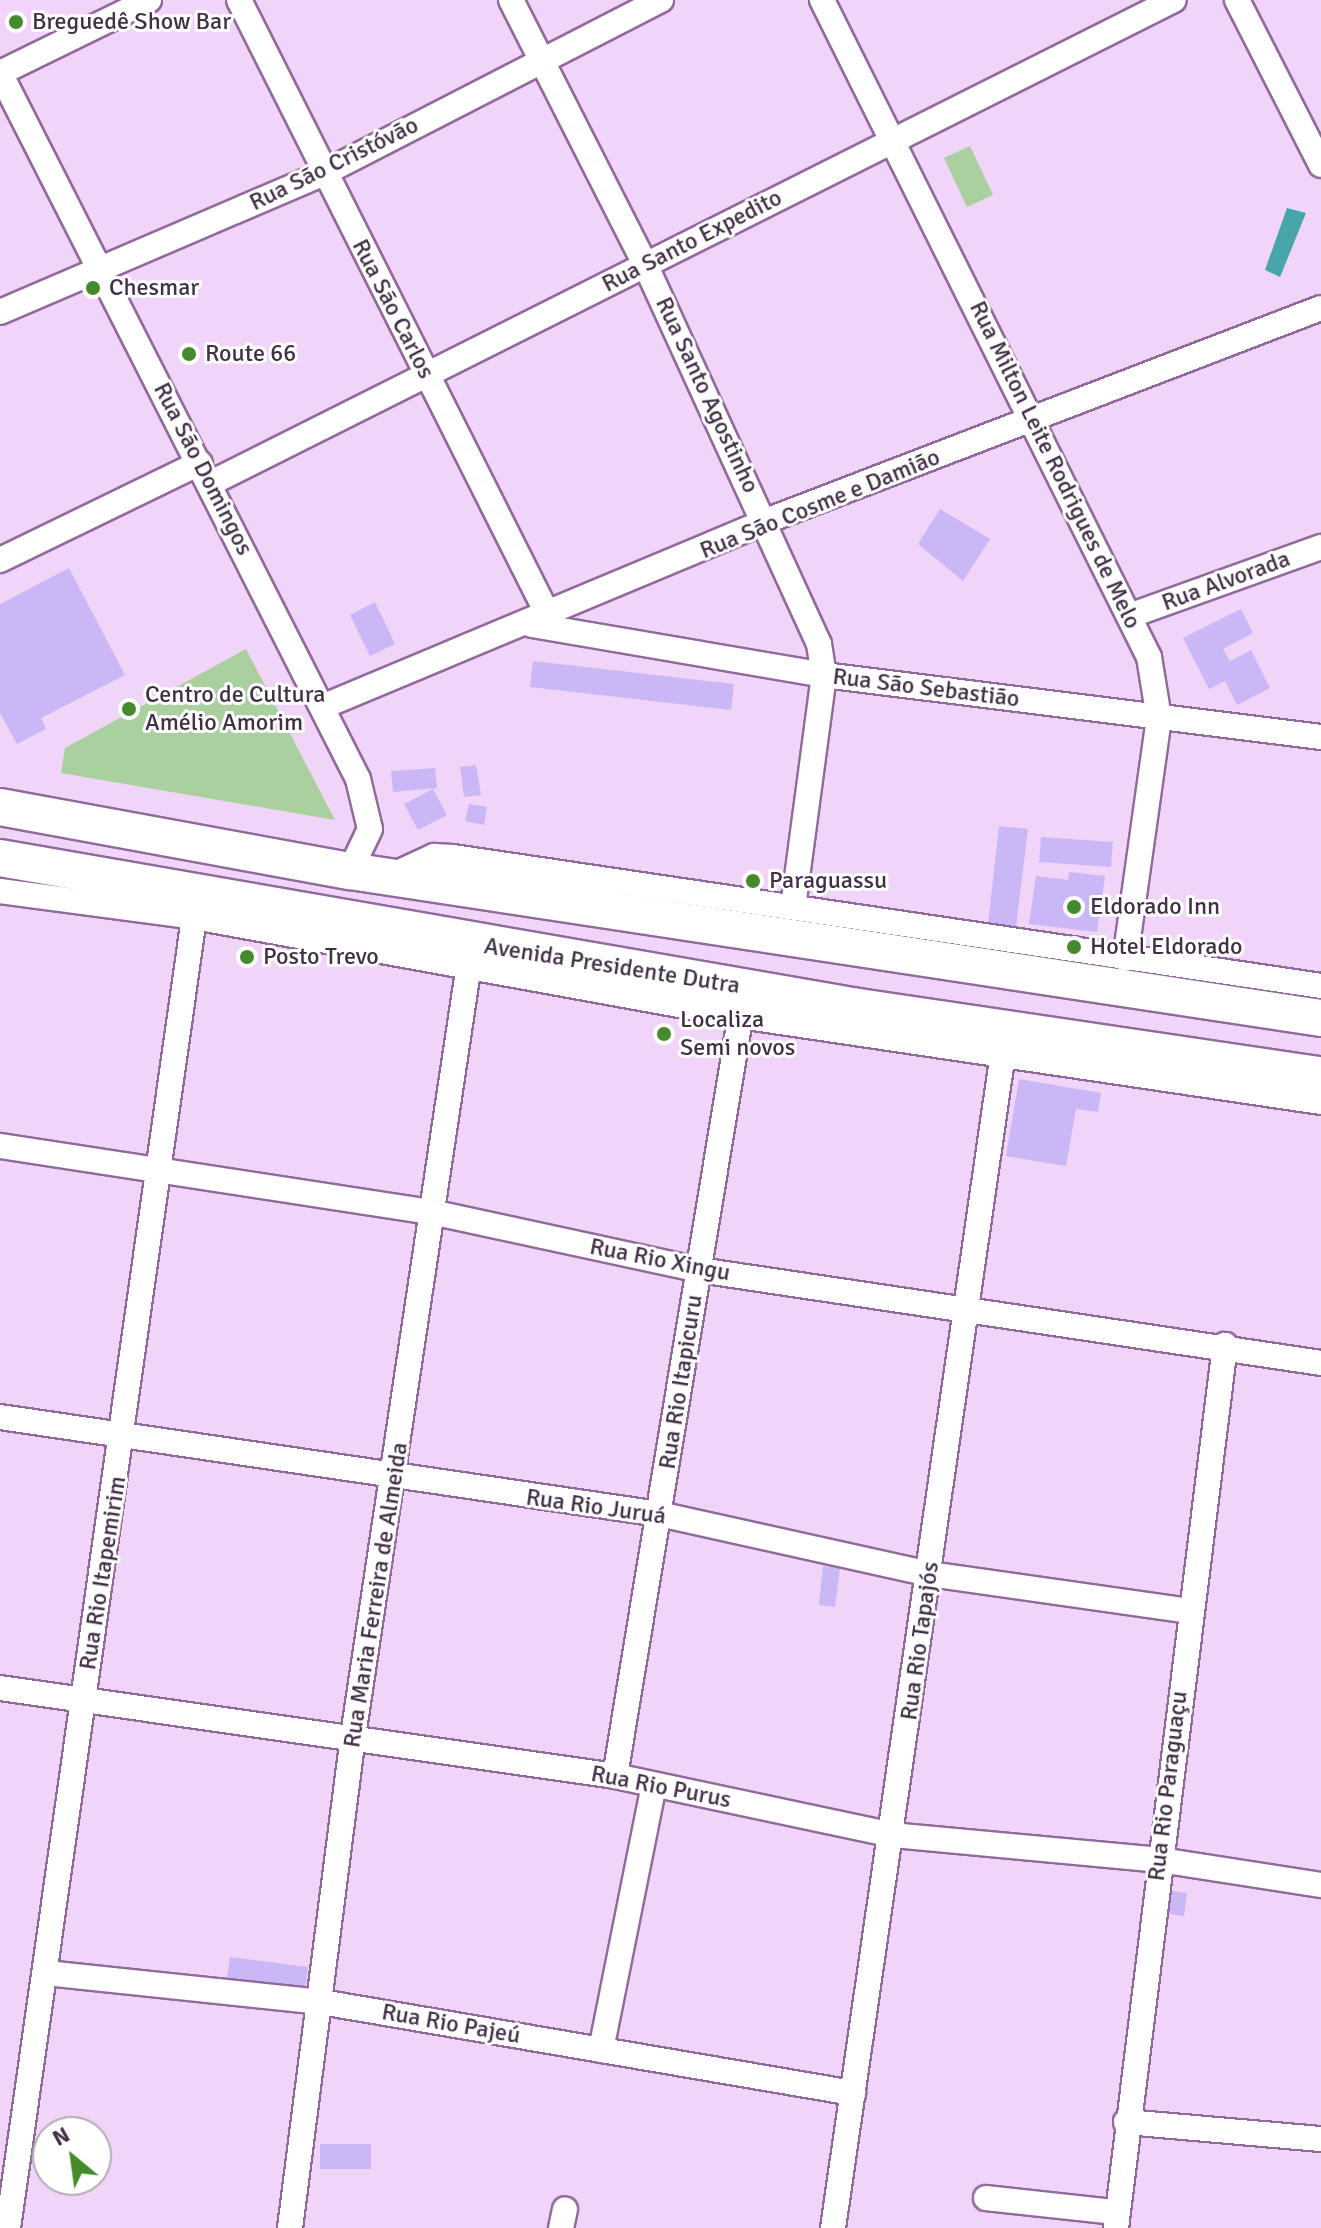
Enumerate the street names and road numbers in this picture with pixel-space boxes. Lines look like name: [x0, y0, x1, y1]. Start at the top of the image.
street label: Rua São Cristóvão: [245, 111, 423, 217]
street label: Rua Santo Expedito: [597, 183, 787, 299]
street label: Rua São Carlos: [345, 234, 441, 384]
street label: Rua Santo Agostinho: [649, 292, 765, 498]
street label: Rua Milton Leite Rodrigues de Melo: [963, 296, 1147, 634]
street label: Rua São Domingos: [147, 378, 259, 560]
street label: Rua São Cosme e Damião: [696, 443, 944, 565]
street label: Rua Alvorada: [1158, 544, 1294, 618]
street label: Rua São Sebastião: [831, 662, 1021, 714]
street label: Avenida Presidente Dutra: [482, 932, 742, 1000]
street label: Rua Rio Xingu: [587, 1232, 733, 1288]
street label: Rua Rio Itapicuru: [653, 1293, 709, 1471]
street label: Rua Maria Ferreira de Almeida: [338, 1440, 414, 1750]
street label: Rua Rio Itapemirim: [73, 1474, 133, 1672]
street label: Rua Rio Juruá: [524, 1483, 668, 1531]
street label: Rua Rio Tapajós: [895, 1560, 945, 1722]
street label: Rua Rio Paraguaçu: [1142, 1689, 1194, 1883]
street label: Rua Rio Purus: [589, 1759, 733, 1815]
street label: Rua Rio Pajeú: [379, 1998, 523, 2050]

